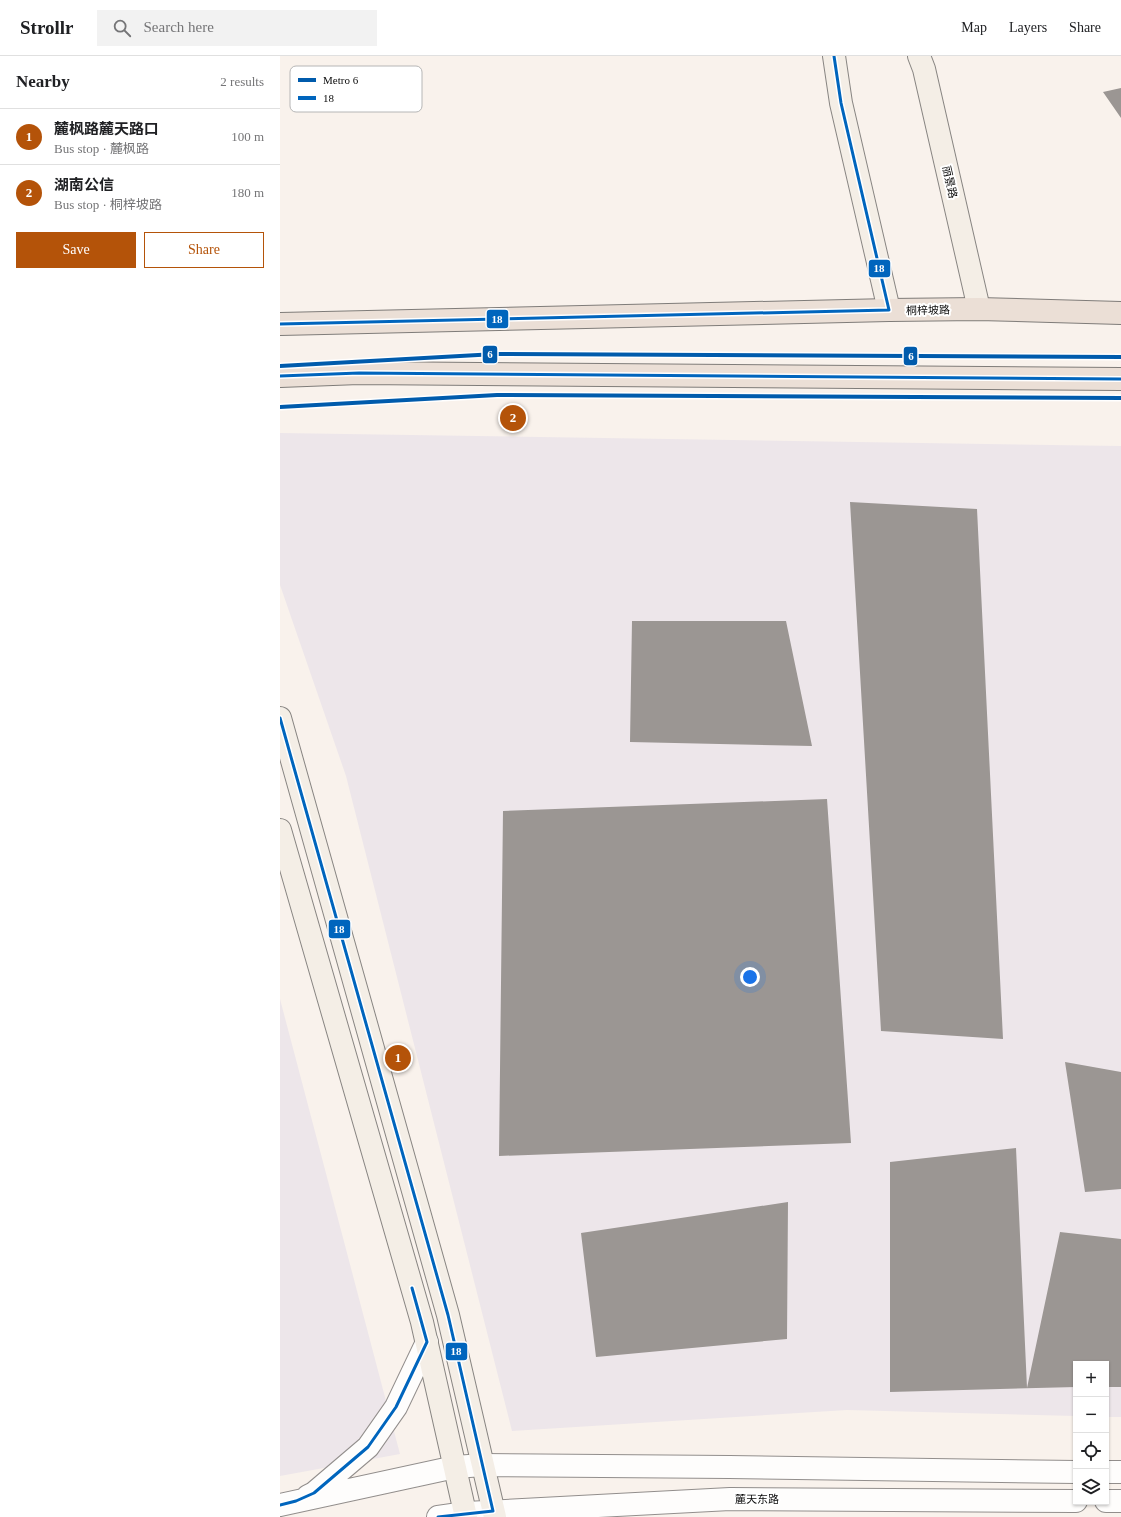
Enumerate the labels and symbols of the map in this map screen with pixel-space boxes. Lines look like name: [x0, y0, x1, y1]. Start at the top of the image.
legend: [290, 66, 422, 112]
text: Metro 6: [323, 74, 359, 86]
text: 18: [323, 92, 335, 104]
street label: 丽景路: [940, 165, 960, 199]
line badge: 18: [868, 259, 891, 278]
text: 18: [874, 262, 885, 274]
street label: 桐梓坡路: [906, 304, 950, 316]
line badge: 18: [486, 309, 509, 329]
text: 18: [492, 313, 503, 325]
line badge: 6: [482, 345, 498, 364]
line badge: 6: [903, 346, 918, 366]
text: 6: [487, 348, 493, 360]
text: 6: [908, 350, 914, 362]
pin: 2: [500, 403, 526, 433]
line badge: 18: [328, 919, 351, 939]
text: 18: [334, 923, 345, 935]
your location: [740, 967, 760, 987]
pin: 1: [385, 1043, 411, 1073]
line badge: 18: [445, 1342, 468, 1361]
text: 18: [451, 1345, 462, 1357]
street label: 麓天东路: [735, 1493, 779, 1505]

